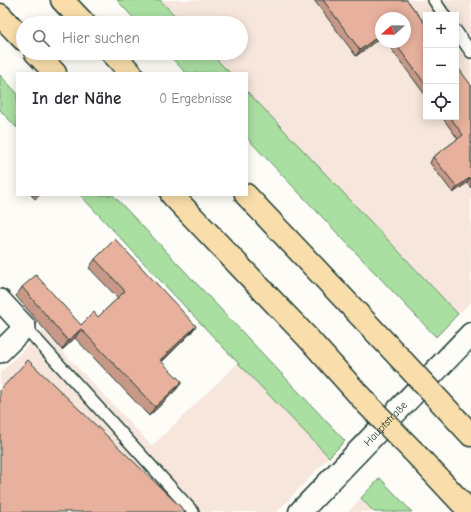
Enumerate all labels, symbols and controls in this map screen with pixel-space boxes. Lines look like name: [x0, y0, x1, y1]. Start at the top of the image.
north arrow: [375, 12, 411, 48]
map controls: [423, 12, 459, 120]
button: +: [423, 12, 459, 48]
search box: [16, 16, 248, 60]
icon: search: [30, 27, 52, 49]
text: Hier suchen: [62, 29, 140, 47]
button: −: [423, 48, 459, 84]
button: locate: [423, 84, 459, 120]
text: In der Nähe: [32, 89, 121, 108]
text: 0 Ergebnisse: [159, 91, 232, 106]
street label: Hauptstraße: [361, 398, 410, 449]

